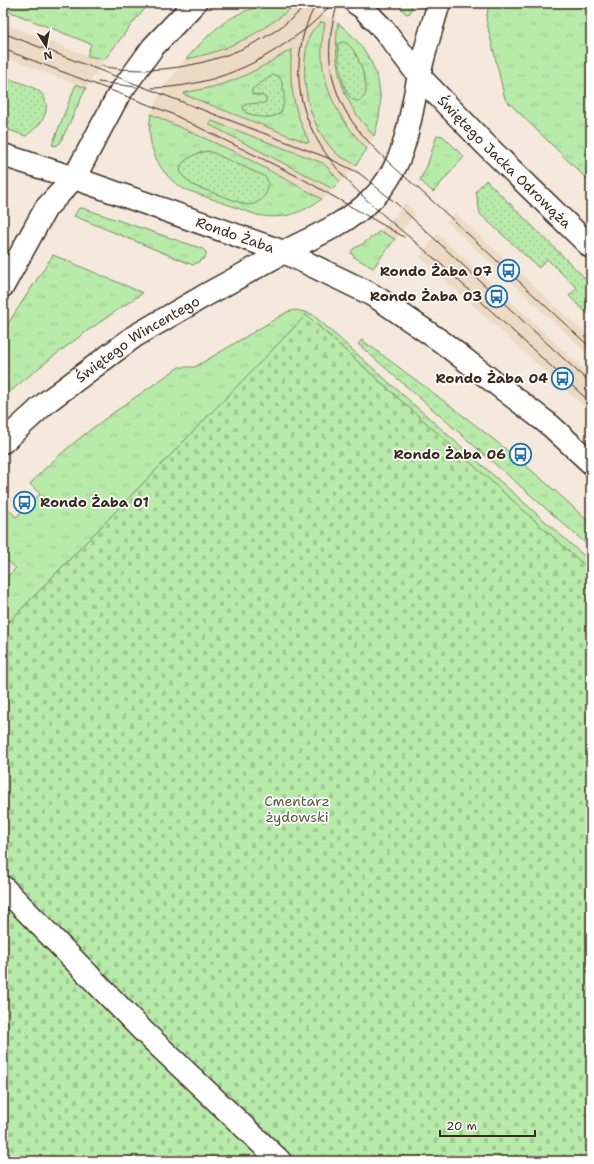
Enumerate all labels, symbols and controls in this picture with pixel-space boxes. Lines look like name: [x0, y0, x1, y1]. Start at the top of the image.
north arrow: [26, 26, 66, 66]
text: N: [42, 47, 54, 64]
street label: Świętego Jacka Odrowąża: [434, 92, 575, 232]
street label: Rondo Żaba: [194, 213, 277, 257]
bus stop icon: Rondo Żaba 07: [495, 258, 521, 284]
place label: Rondo Żaba 07: [380, 262, 492, 280]
bus stop icon: Rondo Żaba 03: [484, 283, 510, 309]
place label: Rondo Żaba 03: [370, 287, 482, 305]
street label: Świętego Wincentego: [72, 292, 203, 386]
bus stop icon: Rondo Żaba 04: [550, 365, 576, 391]
place label: Rondo Żaba 04: [435, 369, 548, 387]
bus stop icon: Rondo Żaba 06: [508, 441, 534, 467]
place label: Rondo Żaba 06: [393, 445, 506, 463]
bus stop icon: Rondo Żaba 01: [11, 489, 37, 515]
place label: Rondo Żaba 01: [40, 493, 149, 511]
park label: Cmentarz żydowski: [264, 792, 330, 826]
scale bar: [440, 1112, 535, 1138]
text: 20 m: [446, 1118, 477, 1134]

